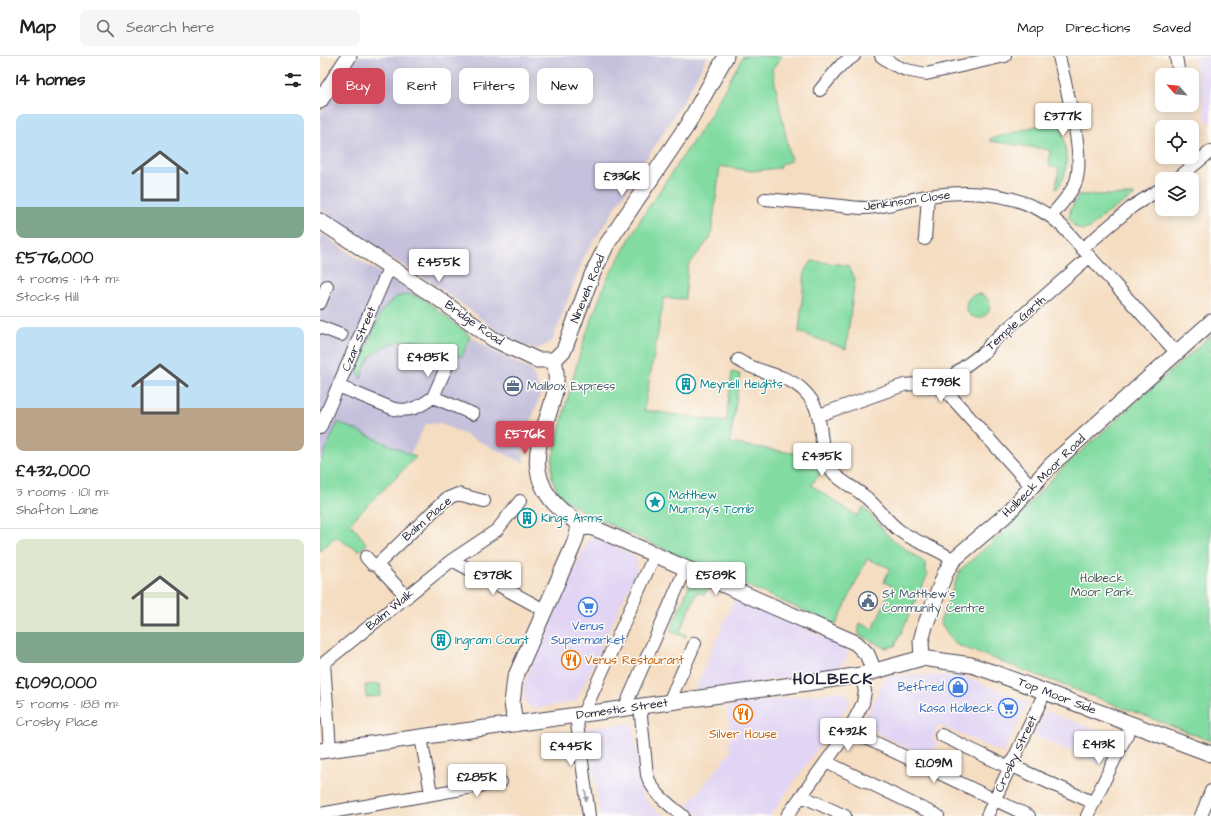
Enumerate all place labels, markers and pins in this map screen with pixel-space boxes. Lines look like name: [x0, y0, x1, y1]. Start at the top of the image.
pin: £377K: [1035, 103, 1091, 137]
pin: £336K: [594, 163, 650, 197]
pin: £455K: [411, 249, 467, 283]
pin: £485K: [400, 344, 456, 378]
pin: £798K: [913, 369, 969, 403]
building icon: Meynell Heights: [675, 373, 697, 395]
office icon: Mailbox Express: [502, 375, 524, 397]
place label: Meynell Heights: [700, 376, 783, 394]
place label: Mailbox Express: [527, 378, 615, 395]
pin: £576K: [497, 421, 553, 455]
pin: £435K: [794, 443, 850, 477]
place label: Matthew Murray's Tomb: [669, 487, 754, 519]
place icon: Matthew Murray's Tomb: [644, 491, 666, 513]
building icon: Kings Arms: [516, 507, 538, 529]
place label: Kings Arms: [541, 510, 603, 528]
pin: £378K: [465, 562, 521, 596]
pin: £589K: [688, 562, 744, 596]
place label: St Matthew's Community Centre: [882, 586, 986, 618]
public building icon: St Matthew's Community Centre: [857, 590, 879, 612]
supermarket icon: Venus Supermarket: [577, 596, 599, 618]
place label: Venus Supermarket: [551, 618, 625, 649]
building icon: Ingram Court: [430, 629, 452, 651]
place label: Ingram Court: [455, 632, 529, 650]
restaurant icon: Venus Restaurant: [560, 649, 582, 671]
place label: Venus Restaurant: [585, 652, 684, 669]
shop icon: Betfred: [947, 676, 969, 698]
place label: Betfred: [898, 679, 944, 696]
supermarket icon: Kasa Holbeck: [997, 697, 1019, 719]
place label: Kasa Holbeck: [920, 700, 995, 717]
restaurant icon: Silver House: [732, 703, 754, 725]
pin: £432K: [820, 718, 876, 752]
place label: Silver House: [709, 726, 778, 743]
pin: £413K: [1071, 731, 1127, 765]
pin: £445K: [543, 733, 599, 767]
pin: £1.09M: [901, 750, 967, 784]
pin: £285K: [449, 764, 505, 798]

